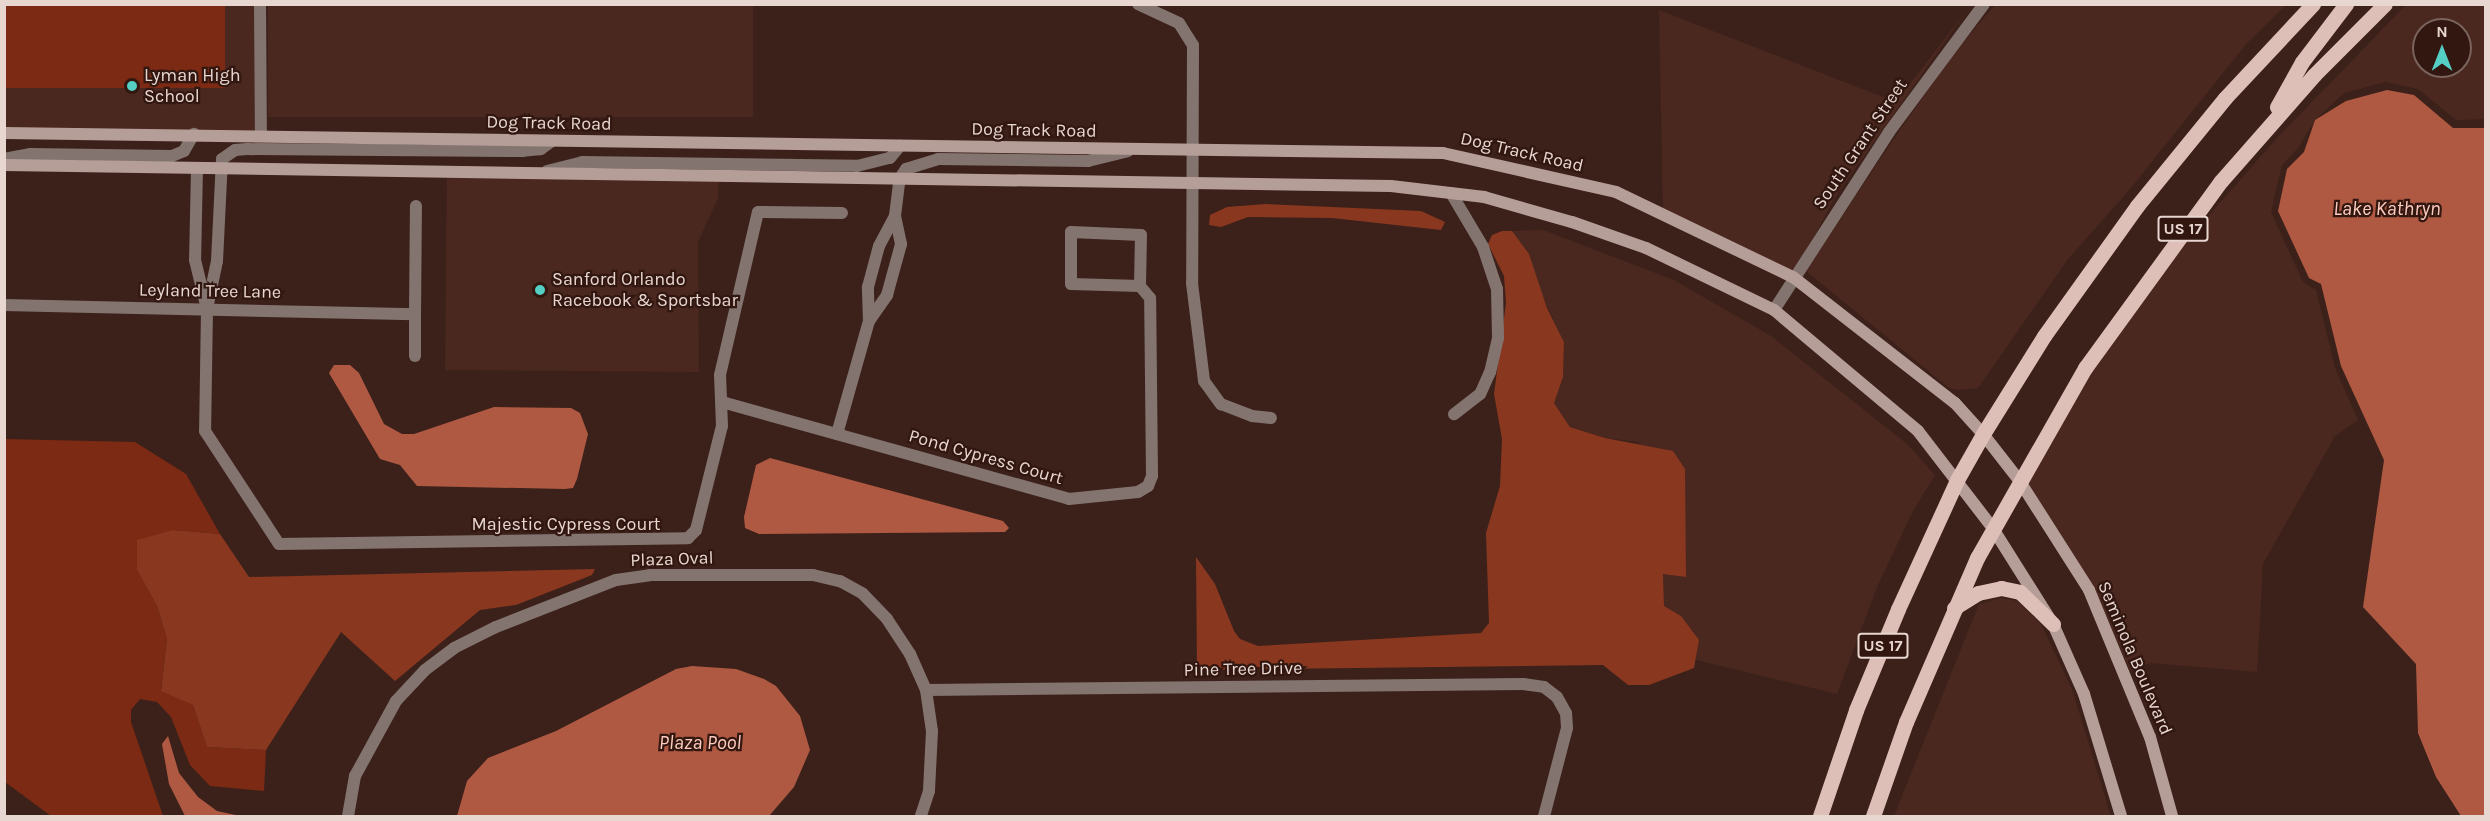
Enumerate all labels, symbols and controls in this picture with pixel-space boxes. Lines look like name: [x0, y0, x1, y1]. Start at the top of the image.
north arrow: [2412, 18, 2472, 78]
text: N: [2436, 22, 2448, 41]
place label: Lyman High School: [144, 65, 241, 107]
street label: South Grant Street: [1808, 75, 1912, 213]
marker: Lyman High School: [125, 79, 139, 93]
street label: Dog Track Road: [486, 111, 612, 135]
street label: Dog Track Road: [971, 118, 1097, 142]
street label: Dog Track Road: [1458, 127, 1586, 177]
water label: Lake Kathryn: [2333, 196, 2441, 220]
road number: US 17: [2158, 216, 2208, 242]
place label: Sanford Orlando Racebook & Sportsbar: [552, 269, 738, 312]
street label: Leyland Tree Lane: [139, 279, 281, 303]
marker: Sanford Orlando Racebook & Sportsbar: [533, 283, 547, 297]
street label: Pond Cypress Court: [906, 425, 1066, 489]
street label: Majestic Cypress Court: [471, 513, 661, 535]
street label: Plaza Oval: [630, 547, 714, 571]
street label: Seminola Boulevard: [2093, 578, 2177, 738]
road number: US 17: [1858, 633, 1908, 659]
street label: Pine Tree Drive: [1183, 657, 1303, 681]
water label: Plaza Pool: [659, 730, 741, 754]

